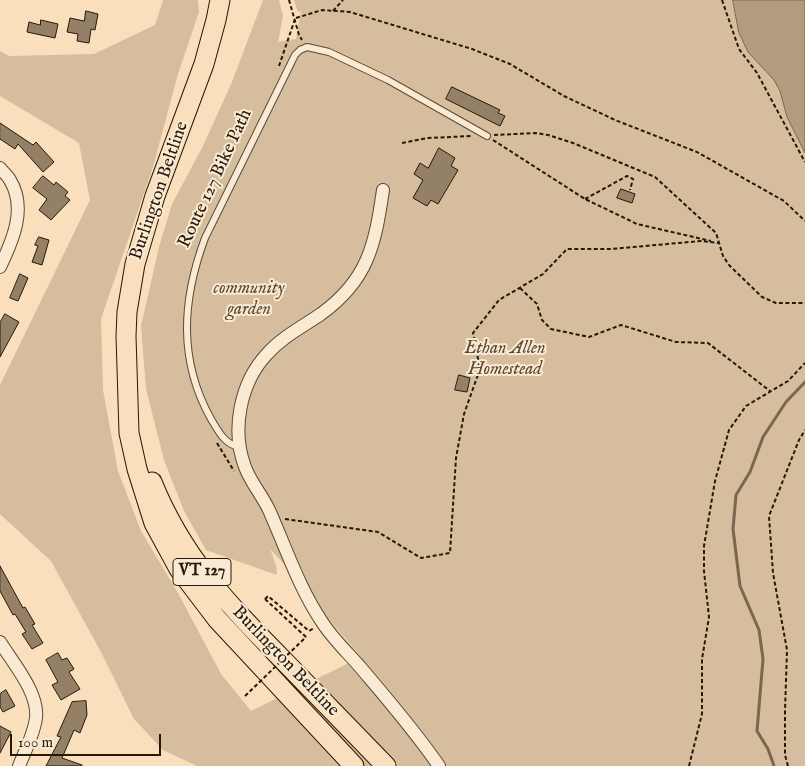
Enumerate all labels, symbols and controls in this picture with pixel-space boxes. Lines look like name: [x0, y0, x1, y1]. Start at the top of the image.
street label: Route 127 Bike Path: [174, 106, 258, 252]
street label: Burlington Beltline: [126, 119, 194, 263]
park label: community garden: [213, 278, 285, 320]
park label: Ethan Allen Homestead: [464, 338, 546, 380]
road number: VT 127: [173, 558, 231, 586]
street label: Burlington Beltline: [227, 602, 343, 722]
scale bar: [12, 724, 164, 756]
text: 100 m: [18, 733, 53, 752]

